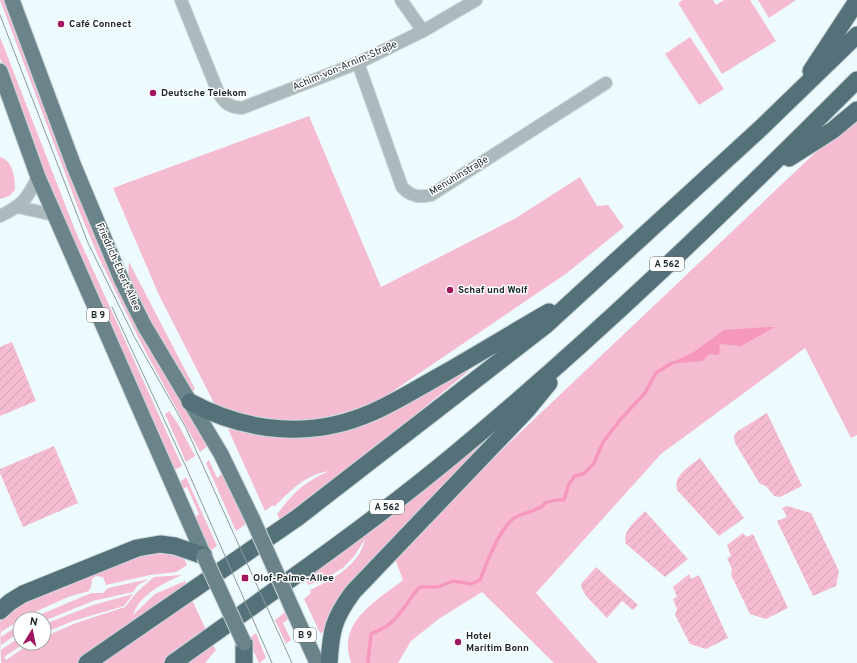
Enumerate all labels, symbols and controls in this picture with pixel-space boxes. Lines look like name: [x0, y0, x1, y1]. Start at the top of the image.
place label: Café Connect: [69, 18, 131, 31]
marker: Café Connect: [56, 19, 66, 29]
street label: Achim-von-Arnim-Straße: [291, 38, 399, 94]
place label: Deutsche Telekom: [161, 87, 247, 100]
marker: Deutsche Telekom: [148, 88, 158, 98]
street label: Menuhinstraße: [427, 153, 491, 199]
street label: Friedrich-Ebert-Allee: [93, 221, 143, 313]
road number: A 562: [650, 257, 684, 271]
place label: Schaf und Wolf: [458, 284, 528, 297]
marker: Schaf und Wolf: [445, 285, 455, 295]
road number: B 9: [87, 308, 109, 322]
road number: A 562: [370, 500, 404, 514]
place label: Olof-Palme-Allee: [253, 572, 334, 585]
marker: Olof-Palme-Allee: [240, 573, 250, 583]
north arrow: [12, 611, 52, 651]
text: N: [28, 615, 39, 630]
road number: B 9: [294, 628, 316, 642]
place label: Hotel Maritim Bonn: [466, 630, 529, 655]
marker: Hotel Maritim Bonn: [453, 637, 463, 647]

